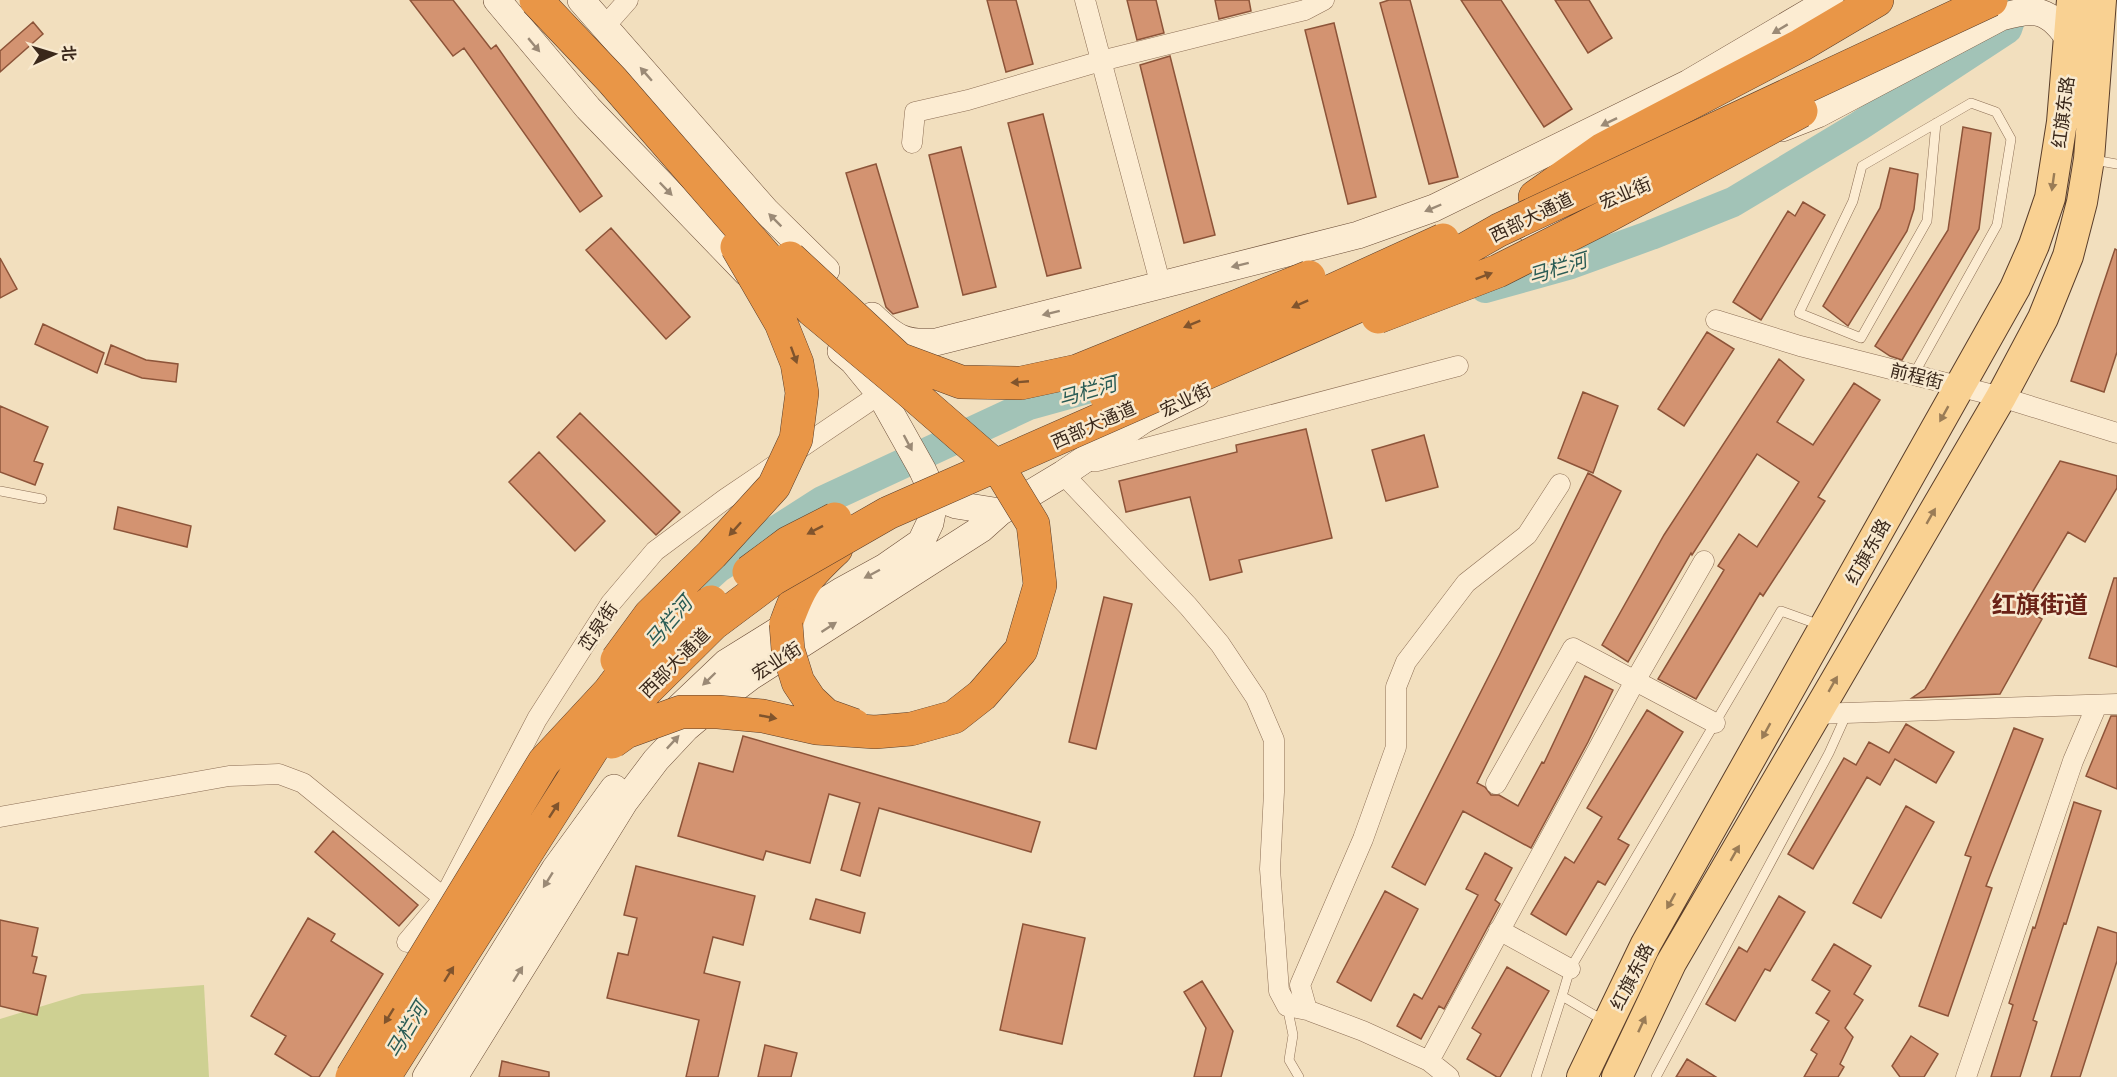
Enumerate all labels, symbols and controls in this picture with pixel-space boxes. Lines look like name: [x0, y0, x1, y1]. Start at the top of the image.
north arrow: [24, 24, 84, 84]
one-way arrow: [1772, 24, 1788, 35]
one-way arrow: [528, 37, 541, 53]
text: 北: [57, 44, 82, 62]
one-way arrow: [640, 67, 653, 82]
street label: 红旗东路: [2044, 75, 2080, 149]
one-way arrow: [1600, 118, 1617, 127]
street label: 宏业街: [1595, 169, 1655, 215]
one-way arrow: [2048, 172, 2057, 191]
one-way arrow: [658, 181, 672, 195]
street label: 西部大通道: [1485, 184, 1577, 248]
one-way arrow: [1424, 203, 1442, 213]
one-way arrow: [769, 214, 783, 228]
water label: 马栏河: [1524, 242, 1594, 289]
one-way arrow: [1231, 261, 1249, 271]
one-way arrow: [1475, 271, 1493, 281]
one-way arrow: [1291, 299, 1309, 309]
one-way arrow: [1042, 309, 1060, 318]
one-way arrow: [1183, 320, 1201, 329]
one-way arrow: [789, 347, 799, 365]
street label: 前程街: [1888, 355, 1946, 395]
water label: 马栏河: [1054, 365, 1124, 412]
street label: 宏业街: [1155, 375, 1215, 423]
one-way arrow: [1010, 377, 1029, 387]
street label: 西部大通道: [1046, 393, 1140, 455]
one-way arrow: [1939, 406, 1949, 423]
one-way arrow: [903, 435, 913, 452]
one-way arrow: [1926, 508, 1937, 524]
street label: 红旗东路: [1838, 513, 1896, 589]
one-way arrow: [729, 521, 742, 536]
one-way arrow: [806, 525, 823, 534]
one-way arrow: [863, 569, 880, 579]
water label: 马栏河: [636, 585, 701, 653]
district label: 红旗街道: [1992, 585, 2088, 620]
street label: 峦泉街: [571, 596, 623, 656]
street label: 西部大通道: [633, 621, 715, 703]
one-way arrow: [821, 621, 837, 632]
street label: 宏业街: [746, 634, 806, 686]
one-way arrow: [702, 672, 716, 686]
one-way arrow: [1827, 676, 1838, 692]
one-way arrow: [759, 713, 778, 722]
one-way arrow: [1761, 723, 1772, 739]
one-way arrow: [665, 736, 679, 750]
one-way arrow: [548, 802, 559, 818]
one-way arrow: [1730, 844, 1740, 861]
one-way arrow: [543, 872, 554, 888]
one-way arrow: [1666, 892, 1676, 909]
street label: 红旗东路: [1603, 938, 1659, 1014]
one-way arrow: [443, 966, 454, 983]
one-way arrow: [512, 966, 523, 982]
water label: 马栏河: [377, 992, 435, 1062]
one-way arrow: [384, 1008, 395, 1024]
one-way arrow: [1638, 1016, 1647, 1033]

